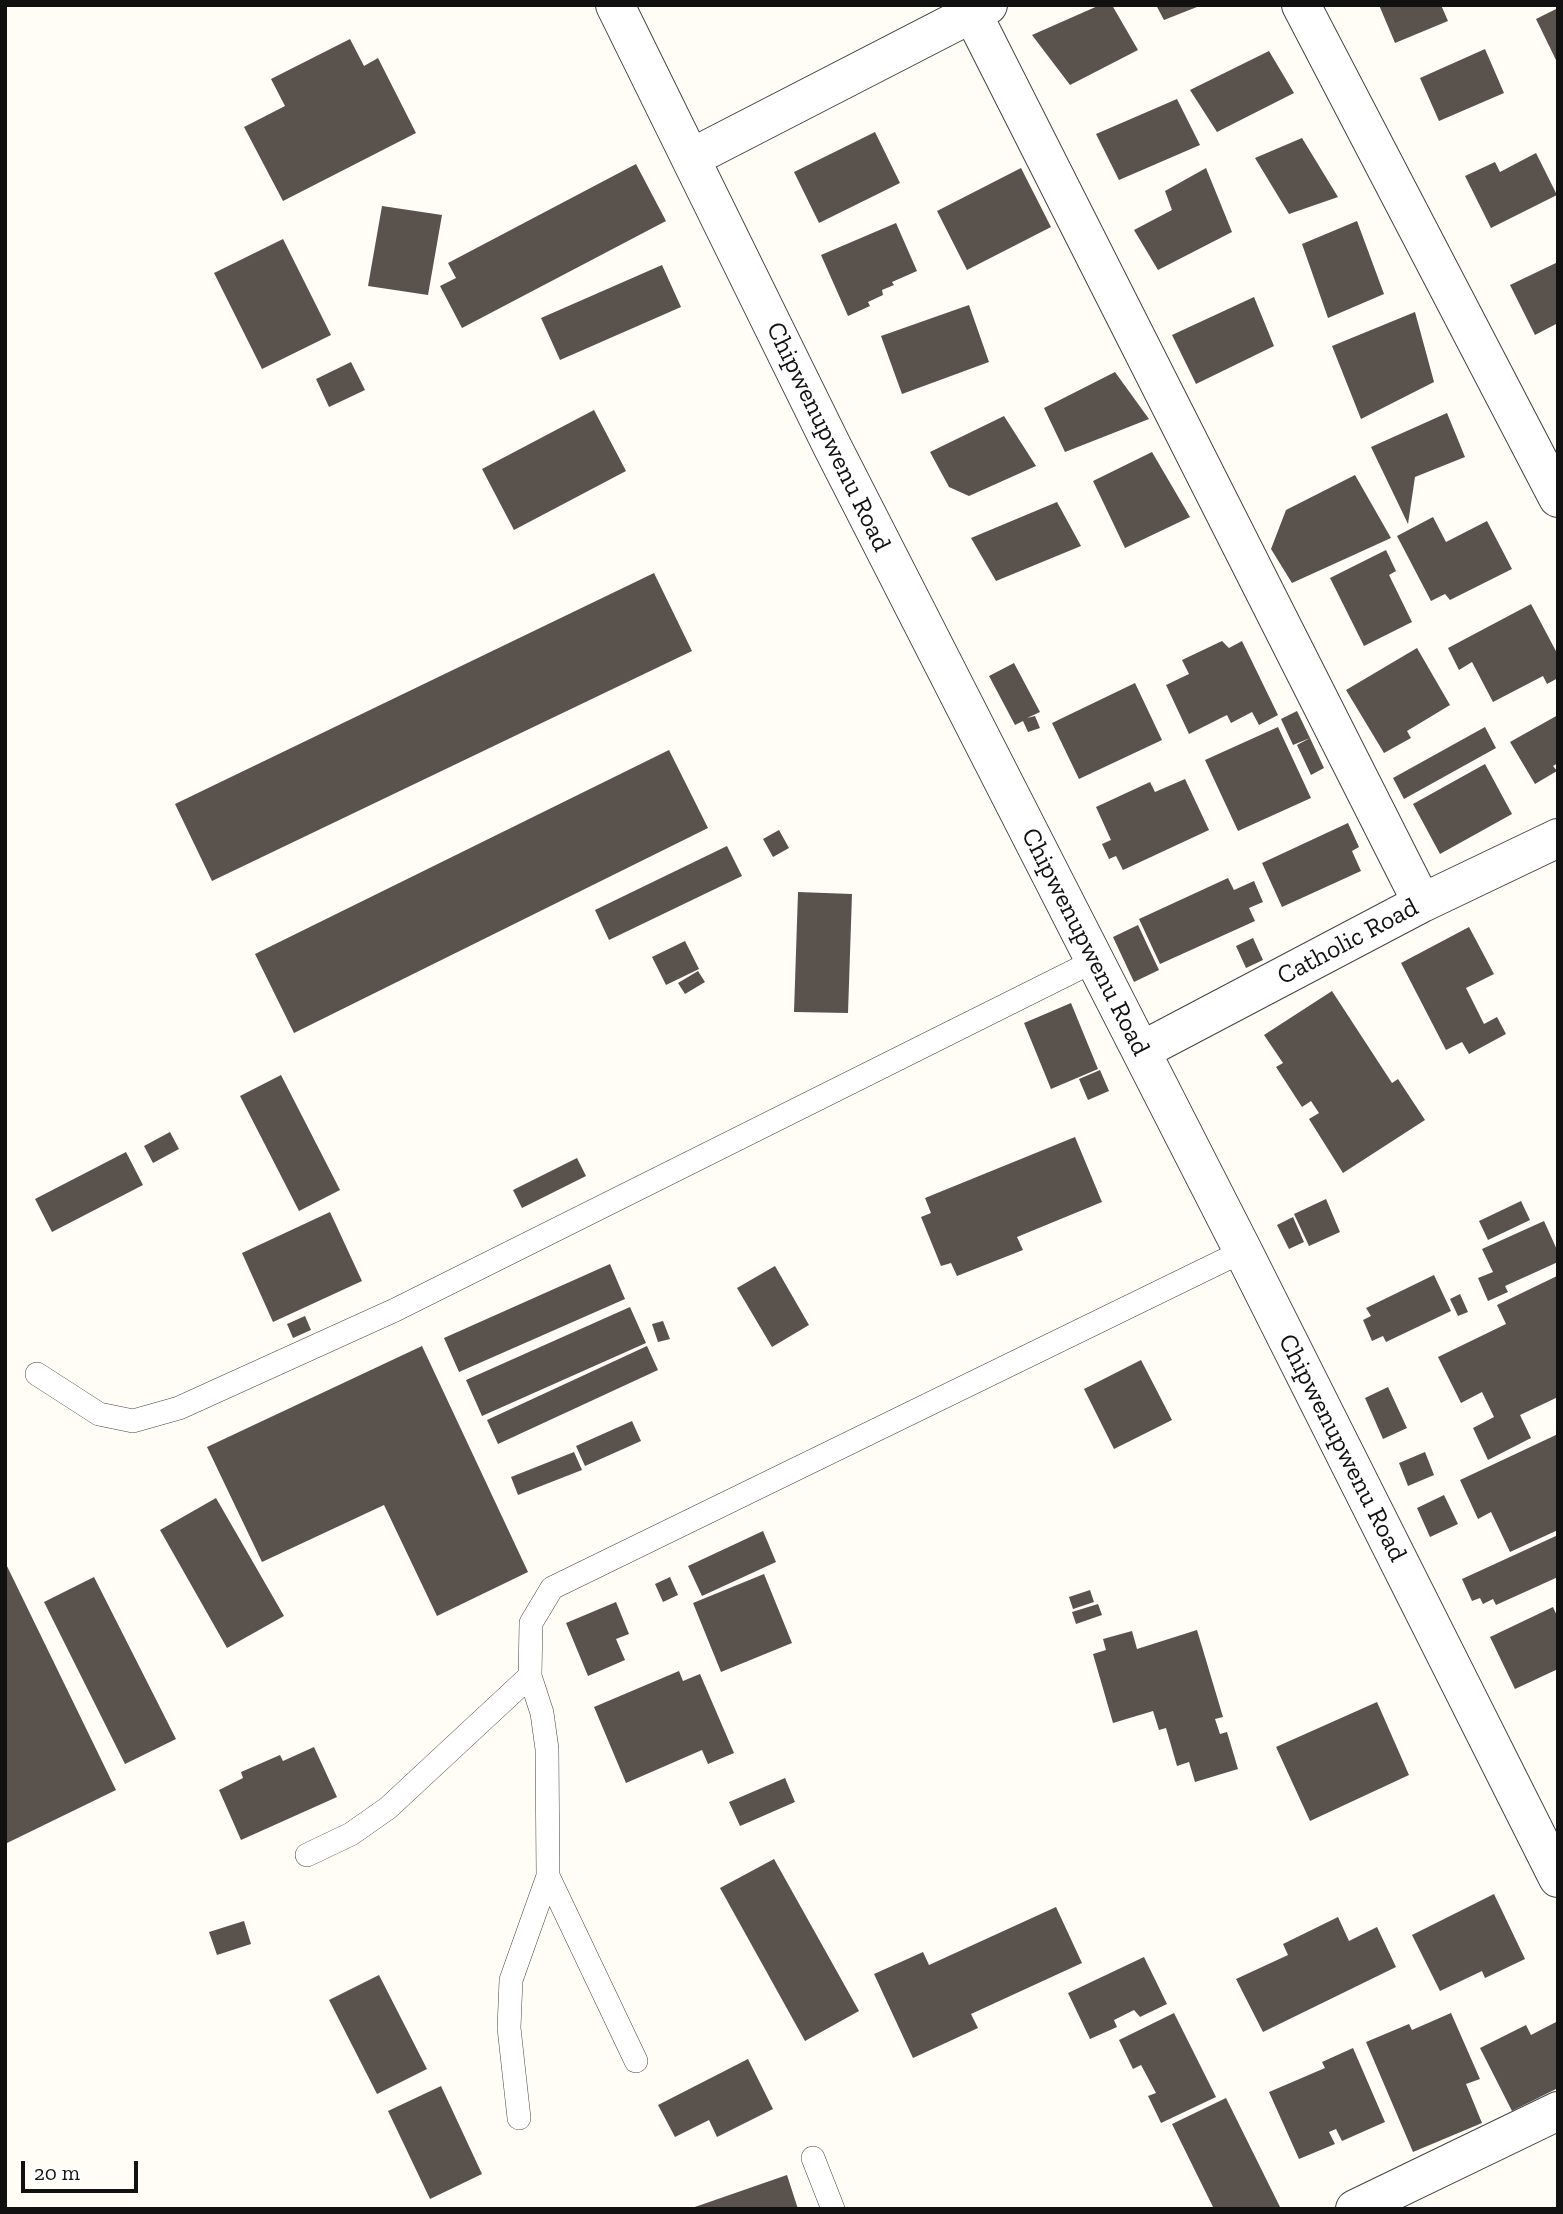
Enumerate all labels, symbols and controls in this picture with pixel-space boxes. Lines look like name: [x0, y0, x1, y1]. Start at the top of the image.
street label: Chipwenupwenu Road: [759, 317, 897, 557]
street label: Chipwenupwenu Road: [1014, 823, 1156, 1061]
street label: Catholic Road: [1272, 892, 1424, 992]
street label: Chipwenupwenu Road: [1271, 1329, 1413, 1567]
scale bar: [24, 2148, 142, 2192]
text: 20 m: [34, 2160, 80, 2185]

